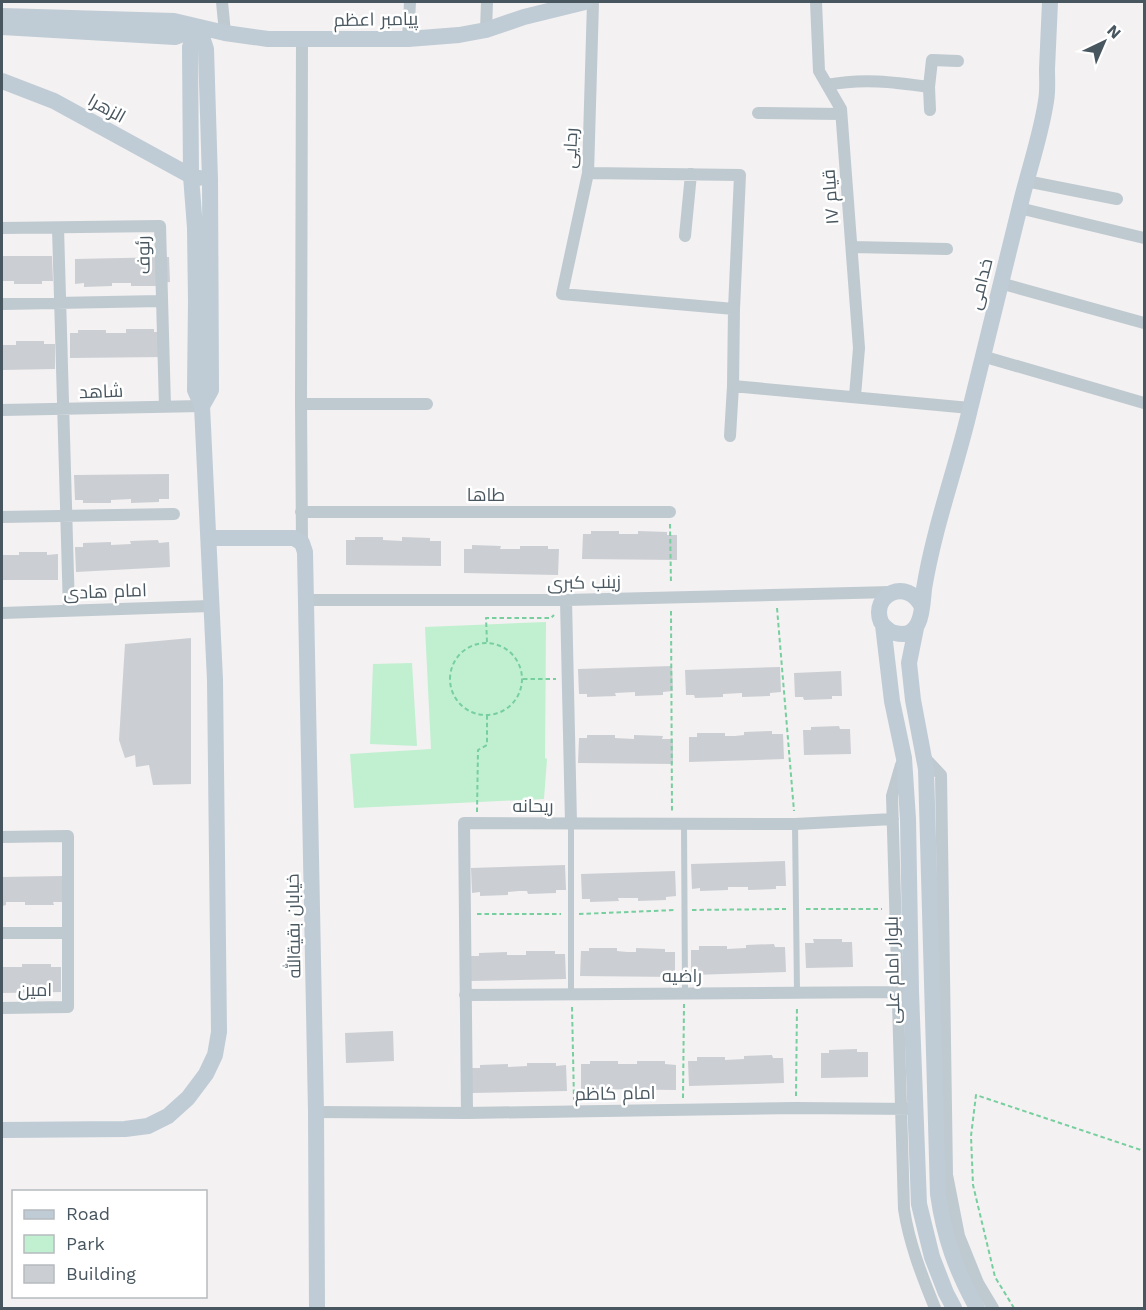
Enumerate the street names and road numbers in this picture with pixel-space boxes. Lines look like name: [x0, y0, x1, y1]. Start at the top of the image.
street label: پیامبر اعظم: [334, 8, 419, 32]
street label: الزهرا: [84, 89, 129, 128]
street label: رجایی: [558, 127, 583, 169]
street label: قیام ۱۷: [818, 168, 844, 226]
street label: رئوف: [132, 236, 155, 274]
street label: خدامی: [964, 256, 997, 312]
street label: شاهد: [79, 380, 123, 402]
street label: طاها: [467, 484, 505, 505]
street label: زینب کبری: [547, 571, 621, 594]
street label: امام هادی: [63, 579, 147, 605]
street label: ریحانه: [513, 795, 553, 817]
street label: خیابان بقیةالله: [281, 873, 305, 979]
street label: بلوار امام علی: [881, 916, 905, 1024]
street label: راضیه: [662, 965, 702, 987]
street label: امین: [18, 979, 52, 1001]
street label: امام کاظم: [574, 1082, 656, 1106]

